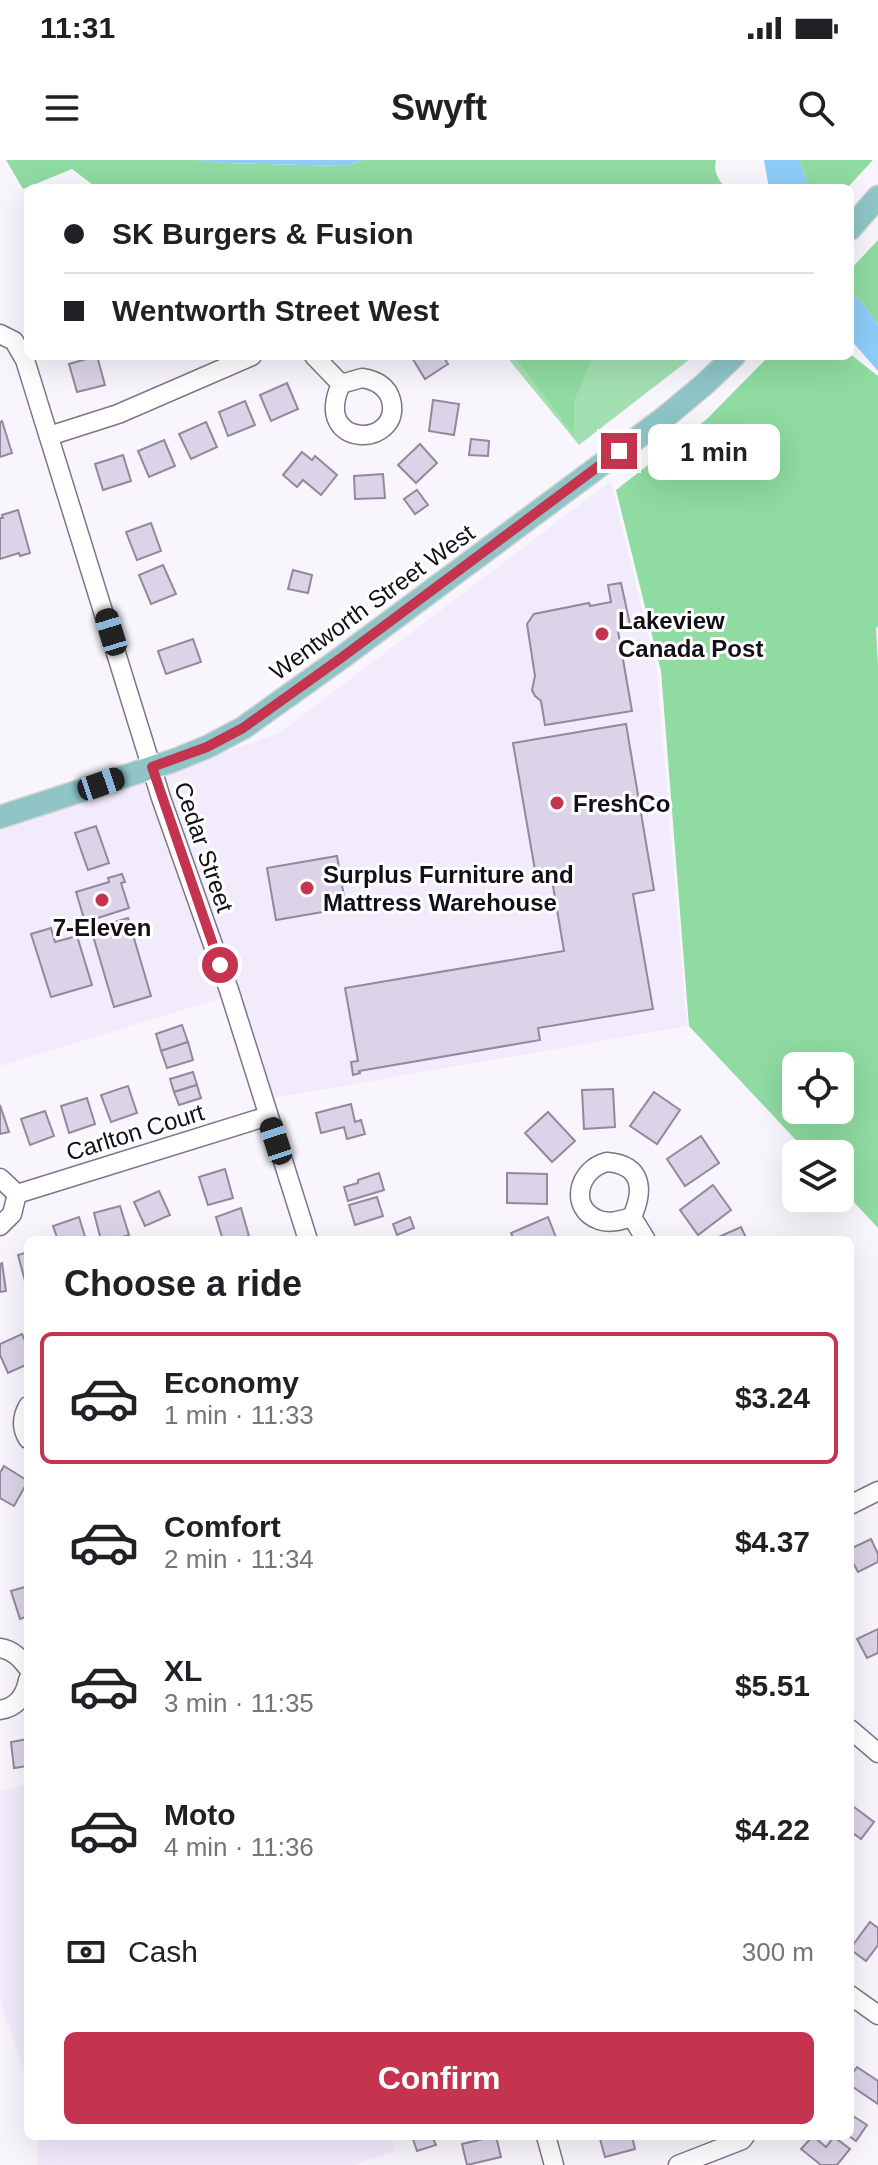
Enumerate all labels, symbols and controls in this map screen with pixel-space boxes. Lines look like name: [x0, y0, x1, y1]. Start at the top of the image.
text: 11:31: [40, 11, 115, 44]
icon: menu: [40, 86, 84, 130]
icon: search: [794, 86, 838, 130]
text: Swyft: [391, 87, 487, 128]
text: SK Burgers & Fusion: [112, 217, 414, 250]
text: Wentworth Street West: [112, 294, 439, 327]
callout: 1 min: [647, 423, 779, 479]
route end: [601, 433, 637, 469]
text: 1 min: [680, 437, 748, 467]
street label: Wentworth Street West: [265, 519, 480, 685]
car: [93, 606, 129, 658]
place label: Lakeview Canada Post: [618, 607, 763, 662]
marker: Lakeview Canada Post: [593, 625, 611, 643]
car: [74, 765, 128, 803]
street label: Cedar Street: [169, 778, 239, 916]
place label: FreshCo: [573, 790, 670, 817]
marker: FreshCo: [548, 794, 566, 812]
place label: Surplus Furniture and Mattress Warehouse: [323, 861, 574, 916]
marker: Surplus Furniture and Mattress Warehouse: [298, 879, 316, 897]
marker: 7-Eleven: [93, 891, 111, 909]
place label: 7-Eleven: [53, 914, 151, 941]
route start: [202, 947, 238, 983]
map controls: [782, 1052, 854, 1212]
button: locate: [782, 1052, 854, 1124]
street label: Carlton Court: [63, 1098, 208, 1166]
car: [257, 1114, 295, 1168]
button: layers: [782, 1140, 854, 1212]
text: Choose a ride: [64, 1263, 302, 1304]
icon: car: [68, 1362, 140, 1434]
text: Economy: [164, 1366, 299, 1399]
text: $3.24: [735, 1381, 810, 1414]
text: 1 min · 11:33: [164, 1400, 314, 1430]
icon: car: [68, 1506, 140, 1578]
text: Comfort: [164, 1510, 281, 1543]
text: $4.37: [735, 1525, 810, 1558]
text: 2 min · 11:34: [164, 1544, 314, 1574]
icon: car: [68, 1650, 140, 1722]
text: XL: [164, 1654, 202, 1687]
text: $5.51: [735, 1669, 810, 1702]
text: 3 min · 11:35: [164, 1688, 314, 1718]
icon: car: [68, 1794, 140, 1866]
text: Moto: [164, 1798, 236, 1831]
text: $4.22: [735, 1813, 810, 1846]
text: 4 min · 11:36: [164, 1832, 314, 1862]
icon: cash: [64, 1930, 108, 1974]
text: Cash: [128, 1935, 198, 1968]
text: 300 m: [742, 1937, 814, 1967]
button: Confirm: [64, 2032, 814, 2124]

